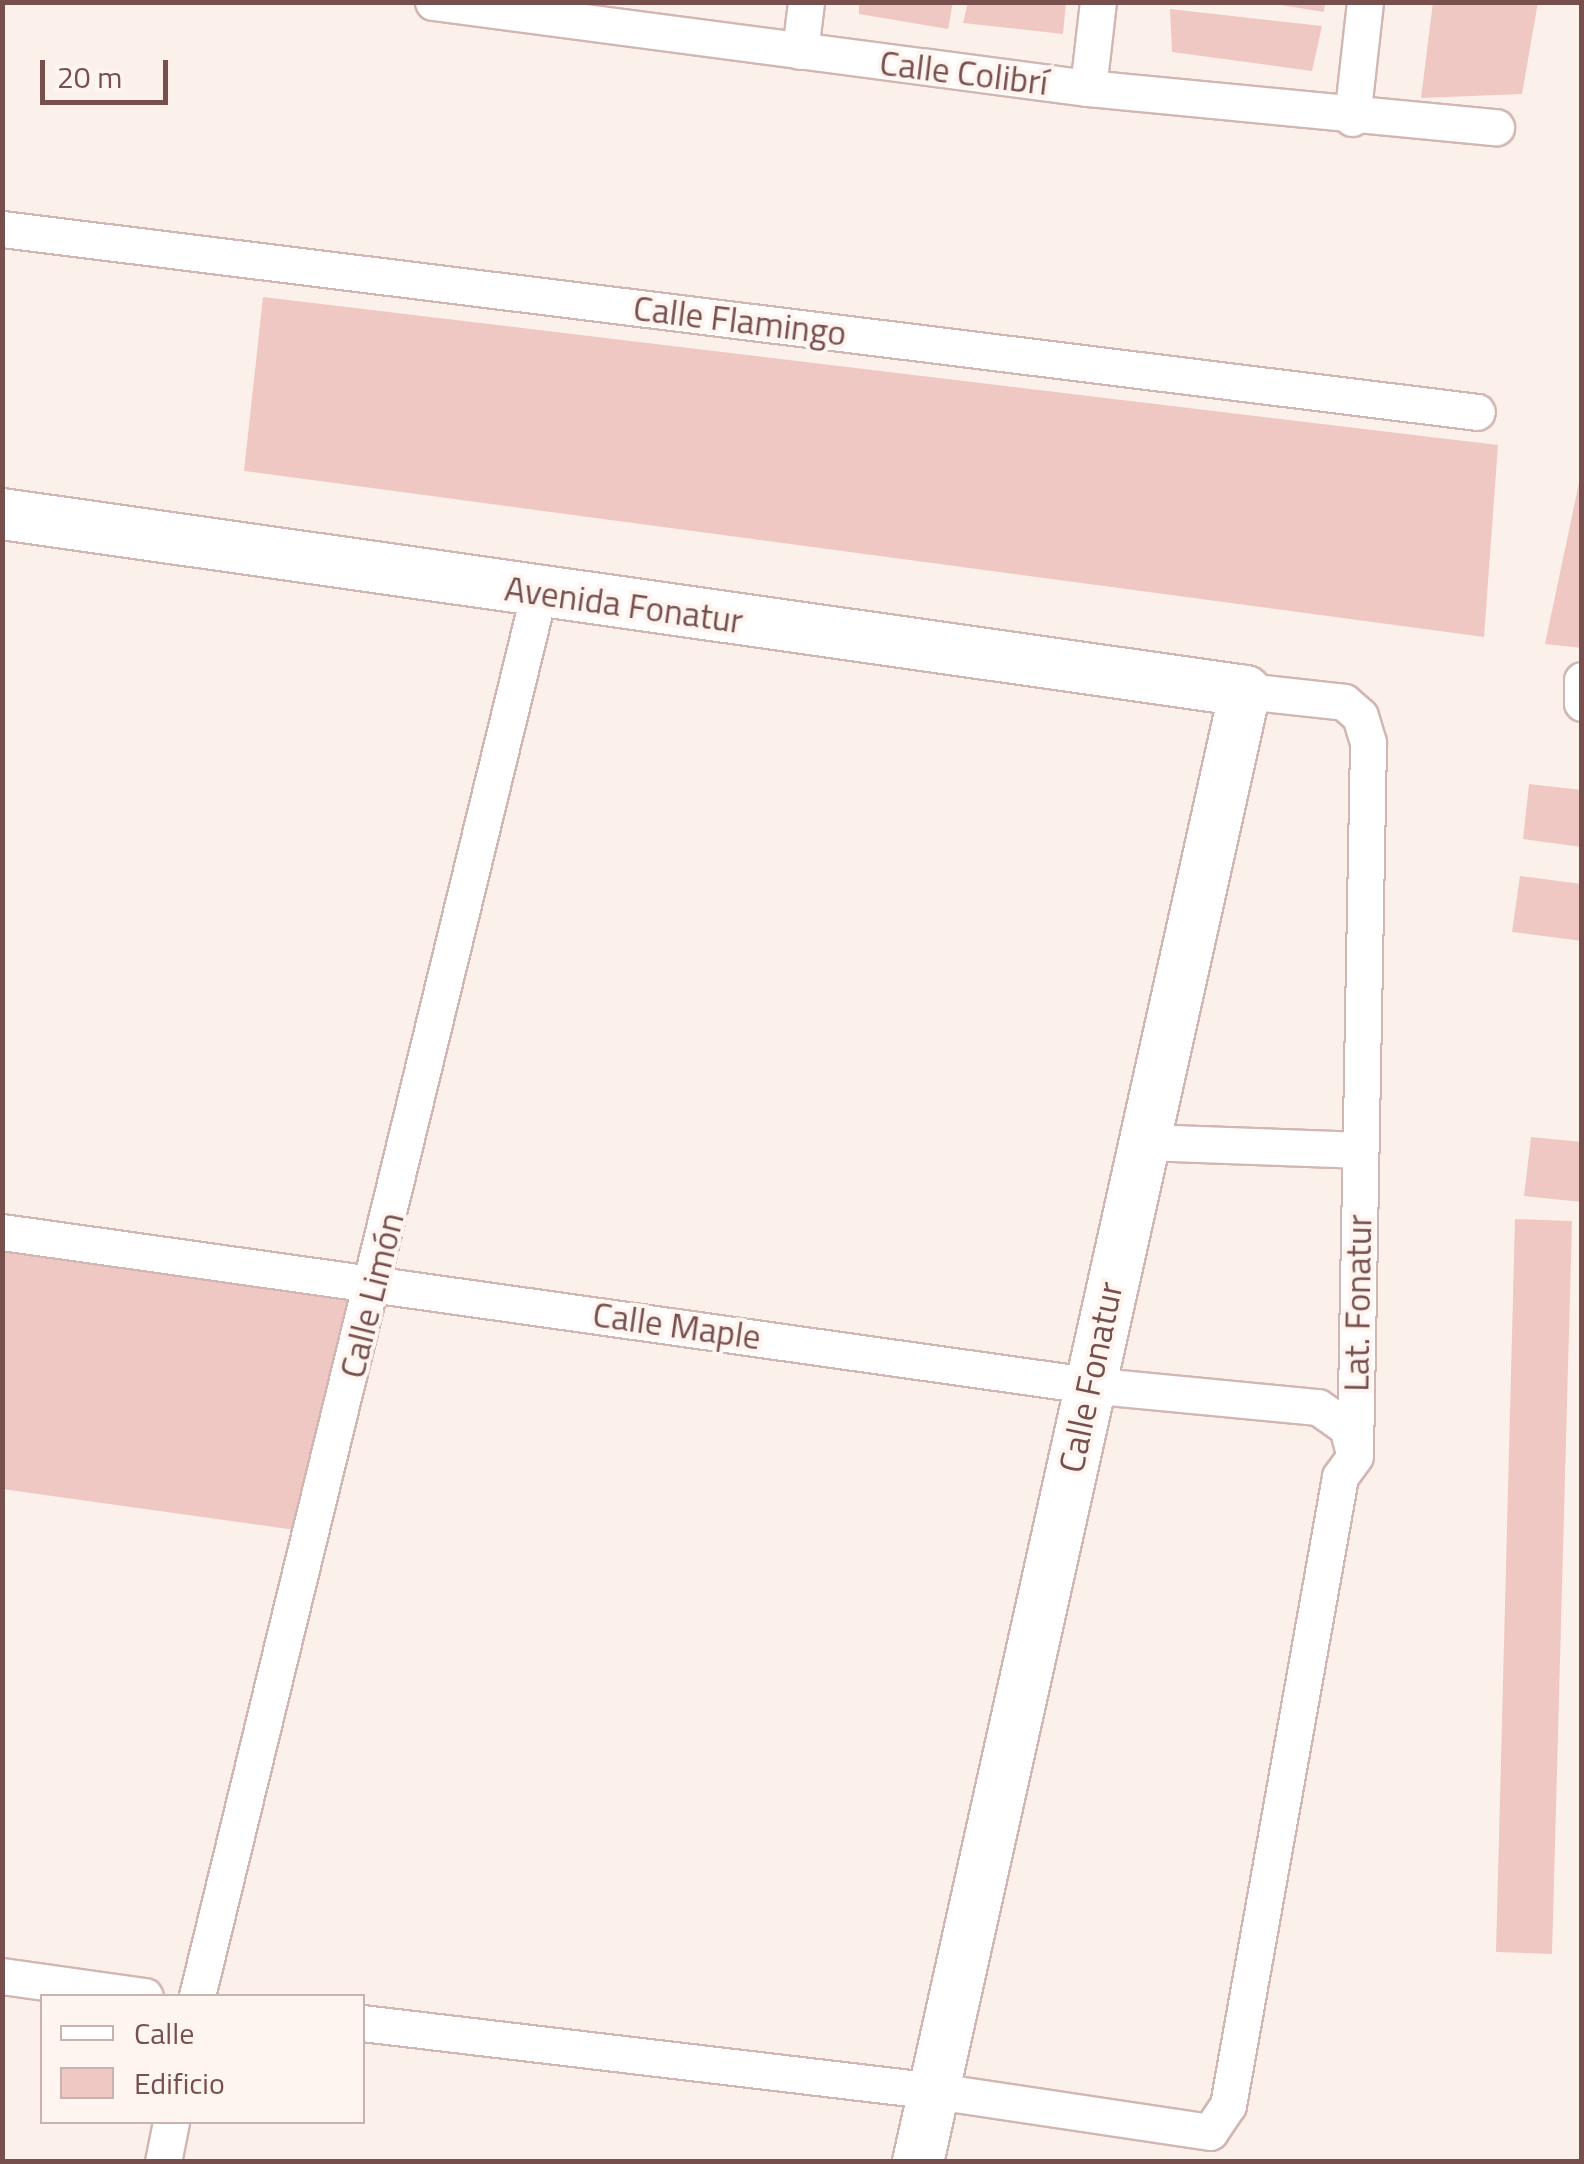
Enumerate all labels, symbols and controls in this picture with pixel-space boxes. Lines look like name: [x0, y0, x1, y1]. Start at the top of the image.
scale bar: [45, 40, 172, 102]
street label: Calle Colibrí: [877, 41, 1051, 103]
text: 20 m: [57, 54, 122, 100]
street label: Calle Flamingo: [631, 286, 849, 354]
street label: Avenida Fonatur: [502, 566, 746, 642]
street label: Calle Limón: [330, 1208, 412, 1382]
street label: Lat. Fonatur: [1334, 1214, 1380, 1392]
street label: Calle Fonatur: [1049, 1278, 1131, 1476]
street label: Calle Maple: [590, 1292, 764, 1358]
legend: [40, 1994, 365, 2124]
text: Calle: [134, 2010, 194, 2056]
text: Edificio: [134, 2060, 225, 2106]

